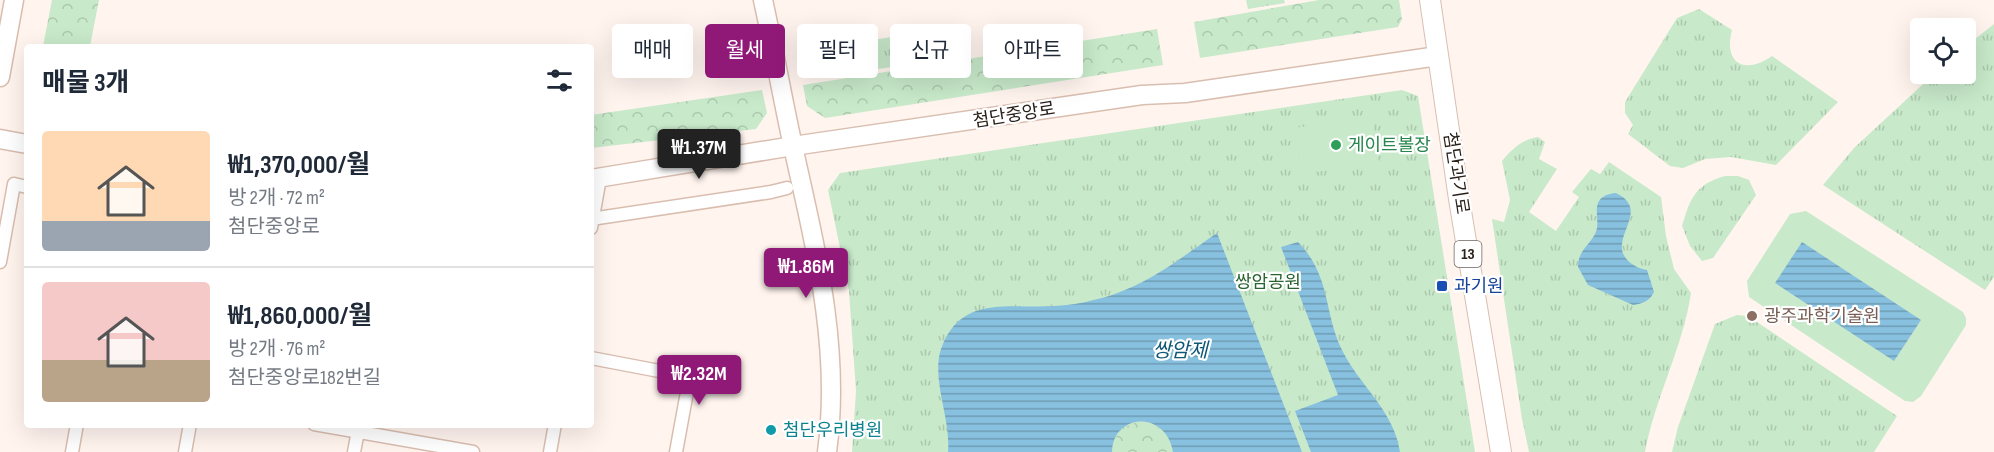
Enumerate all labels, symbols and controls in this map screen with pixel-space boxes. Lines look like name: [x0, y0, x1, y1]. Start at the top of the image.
map controls: [1910, 18, 1976, 84]
button: locate: [1910, 18, 1976, 84]
chip: 매매: [612, 24, 693, 78]
chip: 월세: [705, 24, 785, 78]
chip: 필터: [797, 24, 878, 78]
chip: 신규: [890, 24, 971, 78]
chip: 아파트: [983, 24, 1083, 78]
icon: filters: [543, 64, 576, 97]
text: 매물 3개: [42, 68, 129, 99]
street label: 첨단중앙로: [971, 98, 1057, 132]
pin: ₩1.37M: [650, 129, 748, 180]
street label: 첨단과기로: [1439, 130, 1473, 216]
place label: 게이트볼장: [1348, 135, 1431, 156]
text: ₩1.37M: [671, 136, 727, 160]
marker: 게이트볼장: [1329, 138, 1343, 152]
text: ₩1,370,000/월: [228, 150, 370, 181]
icon: home: [90, 155, 162, 227]
text: 방 2개 · 72 m²: [228, 186, 325, 210]
text: 첨단중앙로: [228, 215, 320, 239]
road number: 13: [1454, 241, 1482, 267]
pin: ₩1.86M: [757, 248, 855, 299]
text: ₩1.86M: [778, 255, 834, 279]
park label: 쌍암공원: [1235, 272, 1301, 293]
place label: 과기원: [1454, 276, 1504, 297]
marker: 과기원: [1435, 279, 1449, 293]
text: ₩1,860,000/월: [228, 301, 372, 332]
icon: home: [90, 306, 162, 378]
place label: 광주과학기술원: [1764, 306, 1880, 327]
marker: 광주과학기술원: [1745, 309, 1759, 323]
text: 방 2개 · 76 m²: [228, 337, 326, 361]
water label: 쌍암제: [1152, 339, 1210, 363]
pin: ₩2.32M: [650, 355, 748, 406]
text: ₩2.32M: [671, 362, 727, 386]
text: 첨단중앙로182번길: [228, 366, 381, 390]
place label: 첨단우리병원: [783, 420, 882, 441]
marker: 첨단우리병원: [764, 423, 778, 437]

